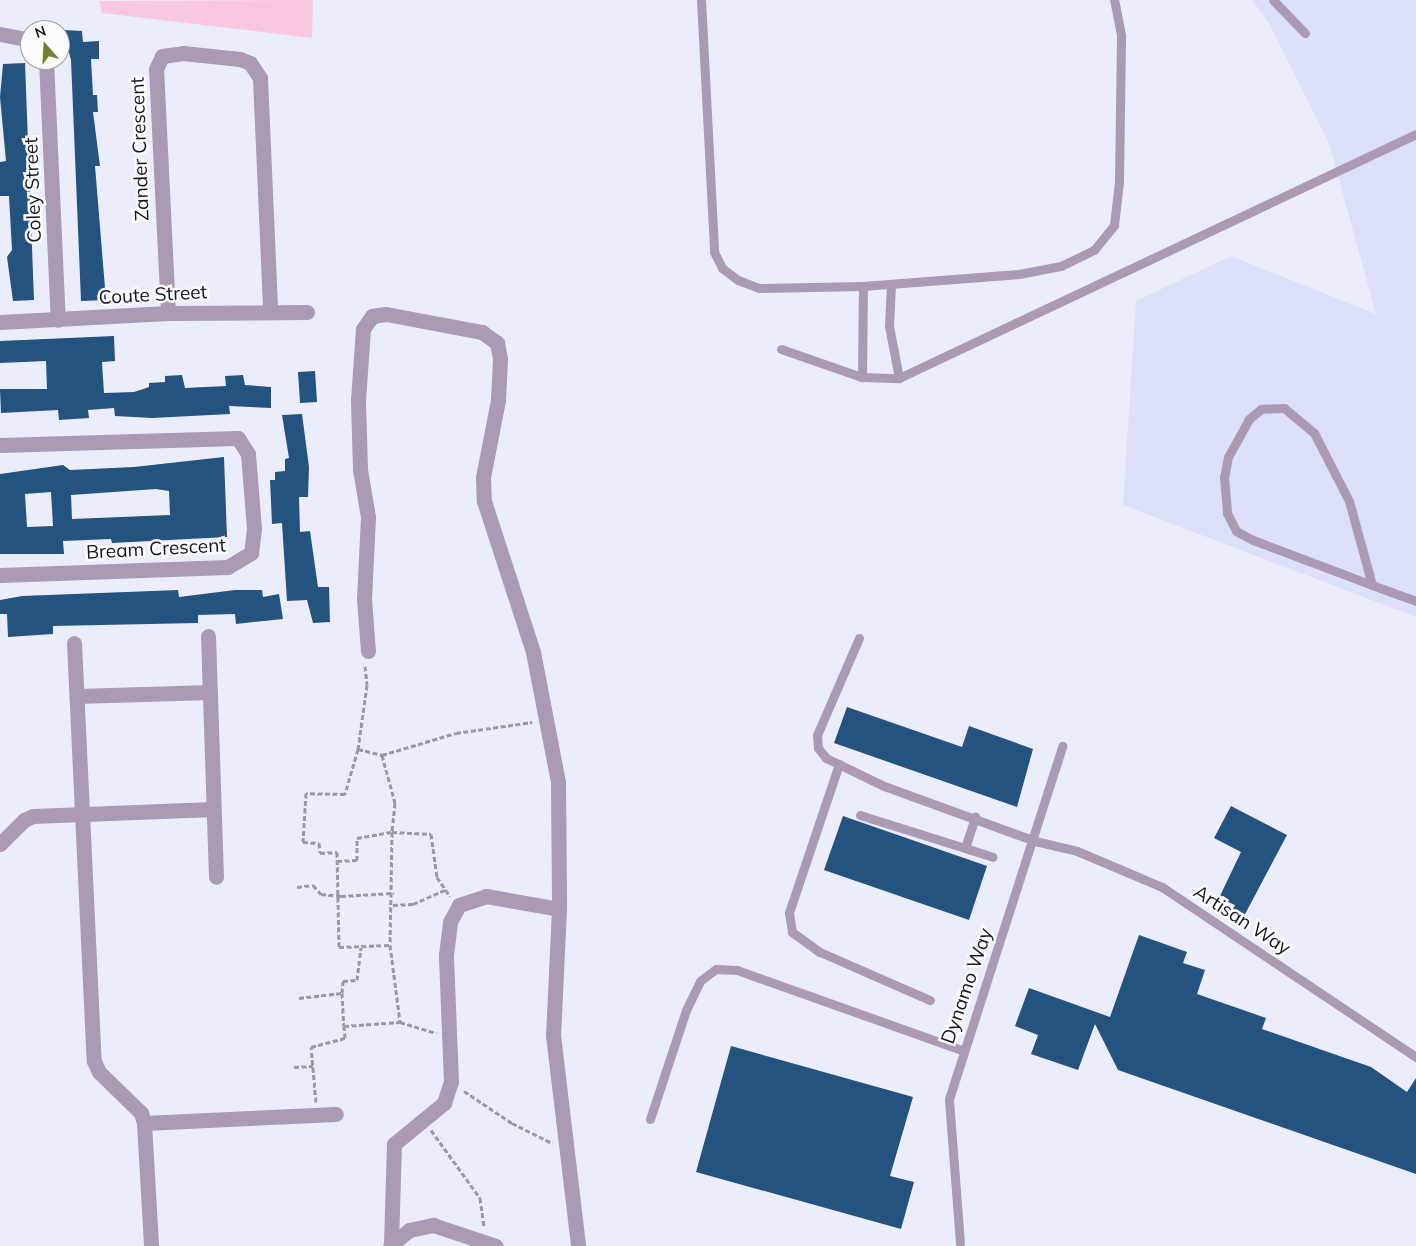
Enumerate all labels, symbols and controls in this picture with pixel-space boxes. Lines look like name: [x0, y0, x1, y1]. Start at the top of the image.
north arrow: [20, 20, 70, 70]
text: N: [33, 22, 48, 42]
street label: Zander Crescent: [126, 77, 154, 221]
street label: Coley Street: [20, 137, 46, 243]
street label: Coute Street: [98, 281, 208, 309]
street label: Bream Crescent: [86, 534, 226, 564]
street label: Artisan Way: [1189, 880, 1295, 960]
street label: Dynamo Way: [937, 925, 997, 1047]

